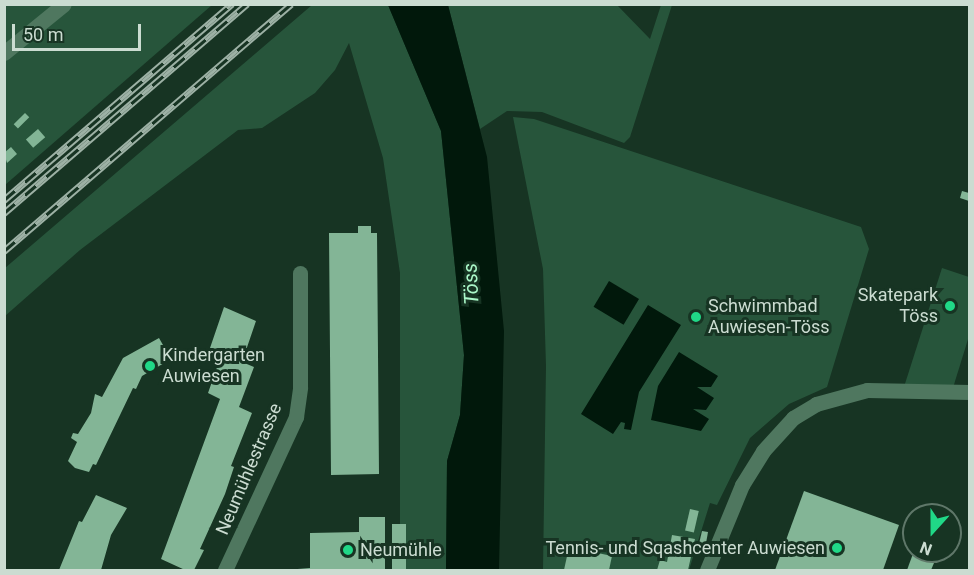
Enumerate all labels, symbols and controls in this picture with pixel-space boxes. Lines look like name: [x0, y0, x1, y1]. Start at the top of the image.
scale bar: [15, 12, 144, 50]
text: 50 m: [23, 24, 63, 45]
water label: Töss: [458, 263, 484, 305]
place label: Skatepark Töss: [858, 285, 938, 328]
place label: Schwimmbad Auwiesen-Töss: [708, 296, 829, 338]
marker: Skatepark Töss: [943, 299, 957, 313]
marker: Schwimmbad Auwiesen-Töss: [689, 310, 703, 324]
place label: Kindergarten Auwiesen: [162, 345, 265, 388]
marker: Kindergarten Auwiesen: [143, 359, 157, 373]
street label: Neumühlestrasse: [212, 400, 286, 538]
north arrow: [902, 503, 962, 563]
place label: Tennis- und Sqashcenter Auwiesen: [546, 537, 825, 559]
text: N: [917, 538, 935, 559]
place label: Neumühle: [360, 539, 442, 561]
marker: Tennis- und Sqashcenter Auwiesen: [830, 541, 844, 555]
marker: Neumühle: [341, 543, 355, 557]

